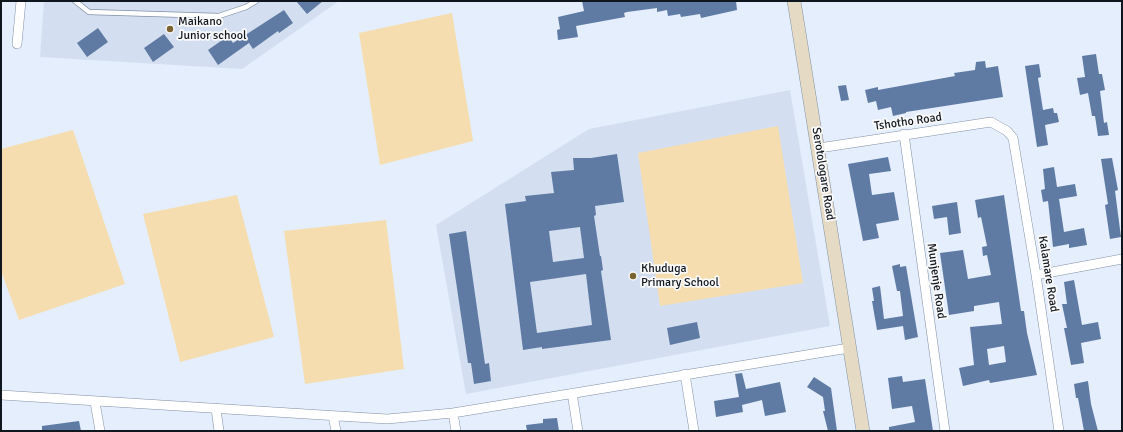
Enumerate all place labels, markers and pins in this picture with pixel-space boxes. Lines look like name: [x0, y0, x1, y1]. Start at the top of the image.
place label: Maikano Junior school: [178, 15, 246, 43]
marker: Maikano Junior school: [165, 24, 175, 34]
place label: Khuduga Primary School: [641, 262, 719, 290]
marker: Khuduga Primary School: [628, 271, 638, 281]

